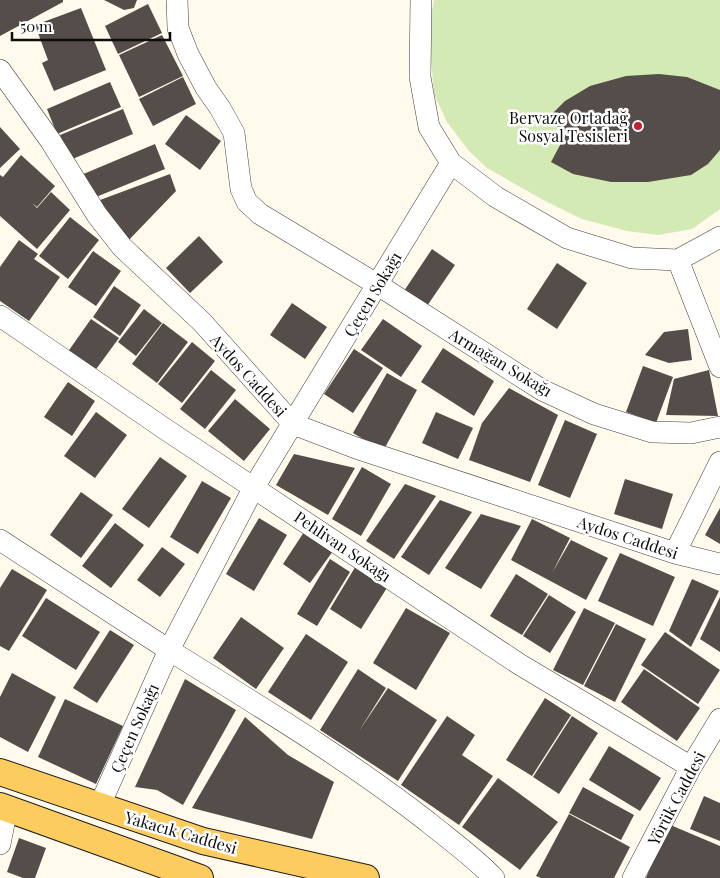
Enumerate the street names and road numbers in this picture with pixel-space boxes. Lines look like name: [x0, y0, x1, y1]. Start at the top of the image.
street label: Çeçen Sokağı: [338, 247, 406, 340]
street label: Armağan Sokağı: [445, 323, 556, 401]
street label: Aydos Caddesi: [205, 328, 292, 421]
street label: Pehlivan Sokağı: [291, 506, 396, 586]
street label: Aydos Caddesi: [574, 511, 681, 563]
street label: Çeçen Sokağı: [105, 680, 163, 776]
street label: Yörük Caddesi: [642, 747, 710, 850]
street label: Yakacık Caddesi: [122, 806, 240, 858]

